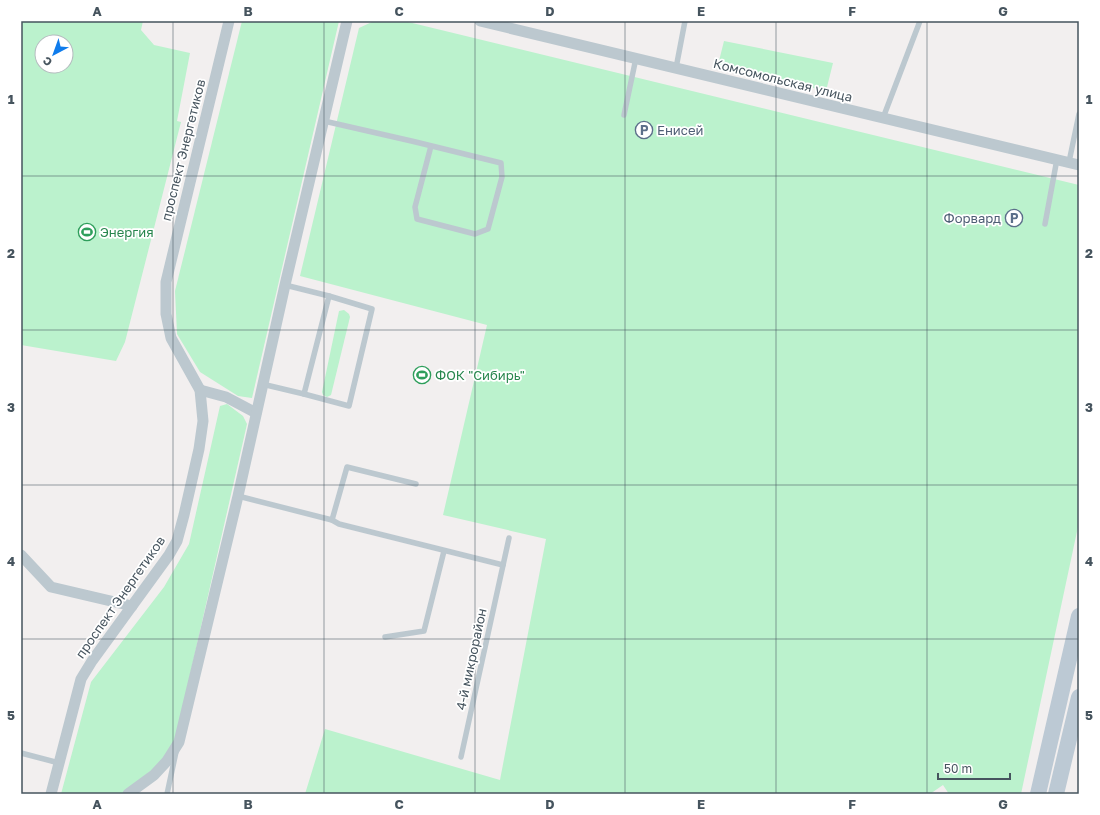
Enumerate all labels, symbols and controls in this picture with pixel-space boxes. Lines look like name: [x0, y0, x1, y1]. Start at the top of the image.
text: A: [92, 3, 102, 19]
text: B: [243, 3, 253, 19]
text: C: [394, 3, 404, 19]
text: D: [545, 3, 555, 19]
text: E: [697, 3, 705, 19]
text: F: [848, 3, 856, 19]
text: G: [998, 3, 1008, 19]
north arrow: [34, 34, 74, 74]
text: С: [40, 54, 54, 69]
street label: Комсомольская улица: [712, 55, 854, 105]
street label: проспект Энергетиков: [158, 78, 208, 222]
text: 1: [8, 91, 15, 107]
text: 1: [1086, 91, 1093, 107]
parking icon: Енисей: [634, 120, 654, 140]
place label: Енисей: [657, 122, 703, 138]
parking icon: Форвард: [1004, 208, 1024, 228]
place label: Форвард: [944, 210, 1001, 226]
sports icon: Энергия: [77, 222, 97, 242]
place label: Энергия: [100, 224, 154, 240]
text: 2: [7, 245, 15, 261]
text: 2: [1085, 245, 1093, 261]
sports icon: ФОК "Сибирь": [412, 365, 432, 385]
place label: ФОК "Сибирь": [435, 367, 525, 383]
text: 3: [7, 399, 15, 415]
text: 3: [1085, 399, 1093, 415]
street label: проспект Энергетиков: [72, 533, 168, 661]
text: 4: [7, 553, 15, 569]
text: 4: [1085, 553, 1093, 569]
street label: 4-й микрорайон: [452, 607, 490, 711]
text: 5: [7, 707, 15, 723]
text: 5: [1085, 707, 1093, 723]
scale bar: [938, 755, 1010, 781]
text: 50 m: [944, 761, 972, 776]
text: A: [92, 796, 102, 812]
text: B: [243, 796, 253, 812]
text: C: [394, 796, 404, 812]
text: D: [545, 796, 555, 812]
text: E: [697, 796, 705, 812]
text: F: [848, 796, 856, 812]
text: G: [998, 796, 1008, 812]

